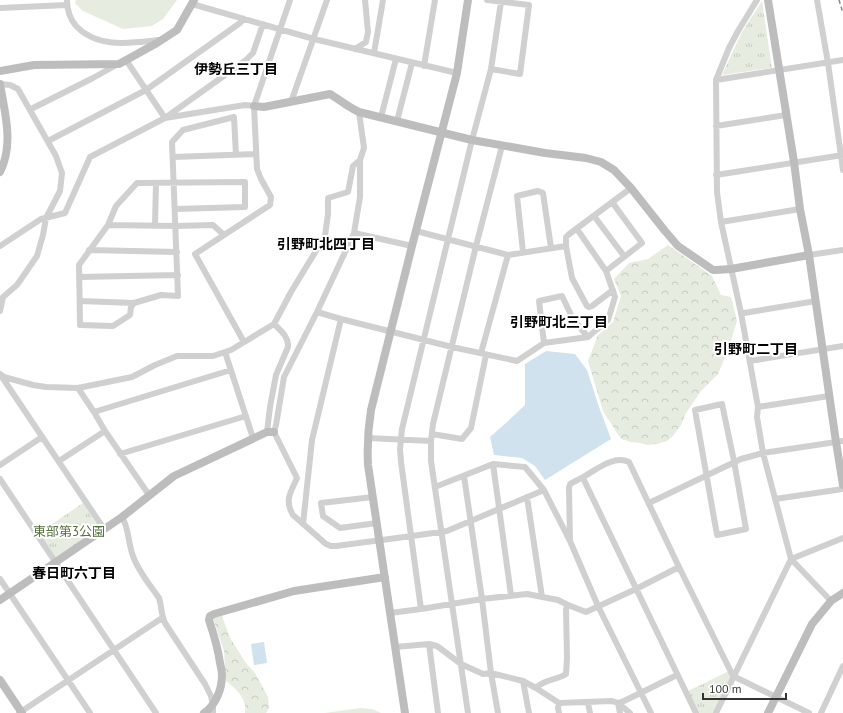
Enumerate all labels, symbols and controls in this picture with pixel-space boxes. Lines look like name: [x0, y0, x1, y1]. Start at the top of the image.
district label: 伊勢丘三丁目: [194, 60, 278, 78]
district label: 引野町北四丁目: [277, 235, 375, 253]
district label: 引野町北三丁目: [510, 313, 608, 331]
district label: 引野町二丁目: [714, 340, 798, 358]
park label: 東部第3公園: [33, 523, 105, 540]
district label: 春日町六丁目: [32, 564, 116, 582]
scale bar: [703, 675, 786, 701]
text: 100 m: [709, 681, 742, 696]

